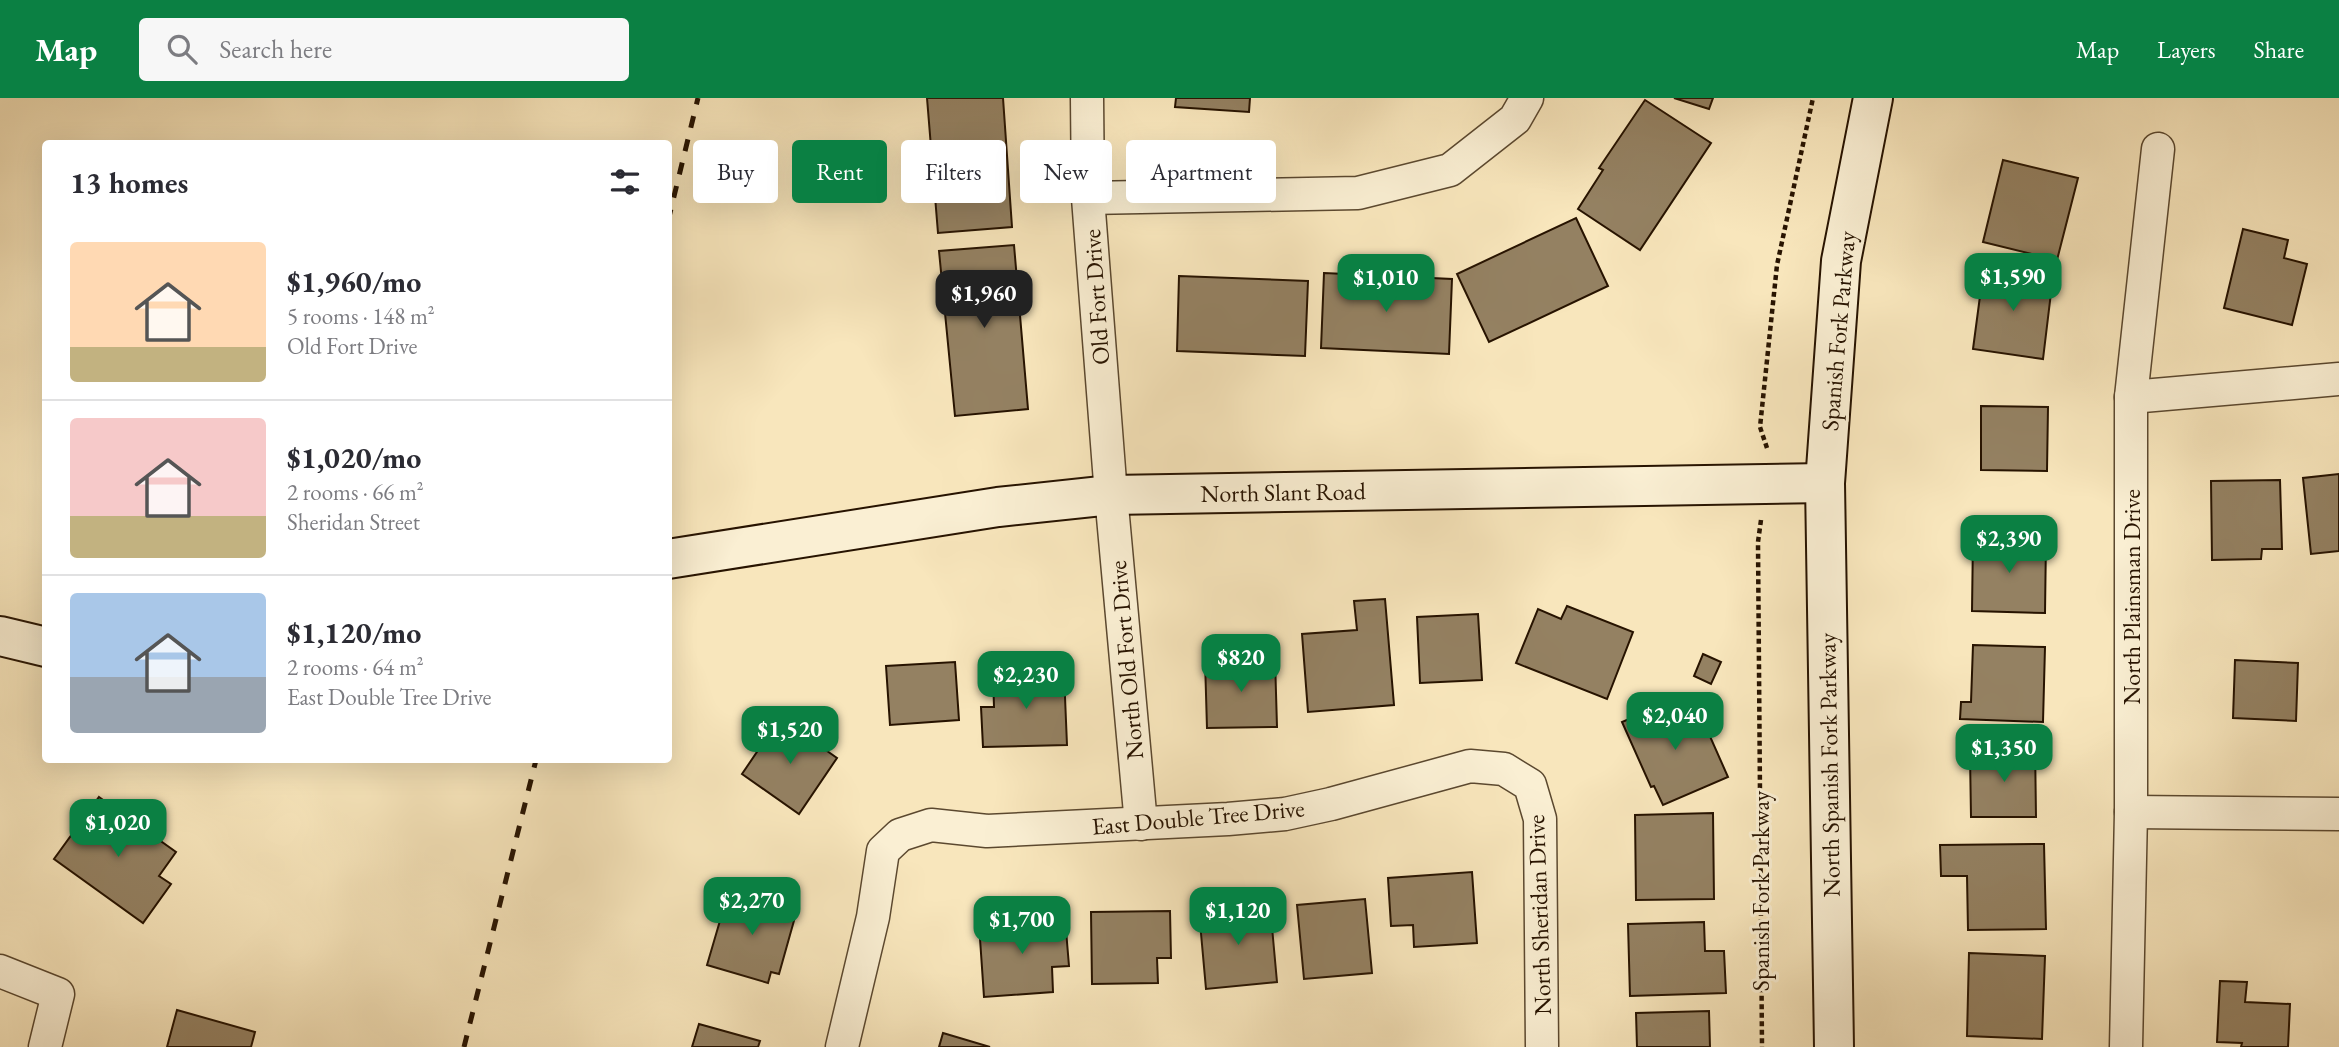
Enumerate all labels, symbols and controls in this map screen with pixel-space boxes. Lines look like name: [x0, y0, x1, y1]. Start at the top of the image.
search box: [139, 18, 629, 81]
text: Map: [35, 28, 97, 71]
icon: search: [163, 30, 201, 68]
text: Search here: [219, 32, 332, 66]
text: Map: [2076, 34, 2119, 65]
text: Layers: [2157, 34, 2216, 65]
text: Share: [2254, 34, 2304, 65]
chip: Buy: [693, 140, 778, 203]
chip: Rent: [792, 140, 887, 203]
chip: Filters: [901, 140, 1006, 203]
chip: New: [1020, 140, 1112, 203]
chip: Apartment: [1126, 140, 1276, 203]
text: 13 homes: [70, 163, 188, 202]
icon: filters: [606, 163, 644, 201]
street label: Old Fort Drive: [1076, 228, 1116, 366]
street label: Spanish Fork Parkway: [1814, 229, 1862, 432]
pin: $1,010: [1329, 254, 1443, 314]
pin: $1,590: [1956, 254, 2070, 313]
text: $1,590: [1981, 261, 2045, 291]
text: $1,960/mo: [287, 262, 421, 301]
text: $1,010: [1354, 262, 1418, 292]
icon: home: [126, 270, 210, 354]
pin: $1,960: [927, 271, 1041, 330]
text: $1,960: [952, 278, 1016, 308]
text: 5 rooms · 148 m²: [287, 301, 435, 331]
text: Old Fort Drive: [287, 331, 417, 361]
text: $1,020/mo: [287, 438, 421, 477]
icon: home: [126, 446, 210, 530]
street label: North Slant Road: [1200, 475, 1367, 509]
text: 2 rooms · 66 m²: [287, 477, 424, 507]
street label: North Plainsman Drive: [2116, 489, 2147, 705]
text: Sheridan Street: [287, 507, 420, 537]
pin: $2,390: [1952, 516, 2066, 575]
text: $2,390: [1977, 523, 2041, 553]
street label: North Old Fort Drive: [1102, 559, 1150, 761]
text: $1,120/mo: [287, 613, 421, 652]
icon: home: [126, 621, 210, 705]
street label: North Spanish Fork Parkway: [1811, 632, 1847, 897]
pin: $820: [1200, 634, 1282, 694]
text: $820: [1217, 642, 1265, 672]
text: 2 rooms · 64 m²: [287, 652, 424, 682]
pin: $2,230: [969, 652, 1083, 711]
text: $2,230: [994, 659, 1058, 689]
text: East Double Tree Drive: [287, 682, 492, 712]
pin: $2,040: [1618, 692, 1732, 752]
text: $2,040: [1643, 700, 1707, 730]
pin: $1,520: [733, 706, 847, 766]
text: $1,520: [758, 714, 822, 744]
pin: $1,350: [1947, 724, 2061, 784]
text: $1,350: [1972, 732, 2036, 762]
street label: Spanish Fork Parkway: [1745, 790, 1776, 991]
street label: East Double Tree Drive: [1090, 792, 1306, 842]
pin: $1,020: [61, 800, 175, 859]
text: $1,020: [86, 807, 150, 837]
street label: North Sheridan Drive: [1520, 814, 1558, 1016]
pin: $2,270: [695, 878, 809, 937]
text: $2,270: [720, 885, 784, 915]
pin: $1,120: [1181, 888, 1295, 947]
text: $1,120: [1206, 895, 1270, 925]
pin: $1,700: [965, 896, 1079, 956]
text: $1,700: [990, 904, 1054, 934]

